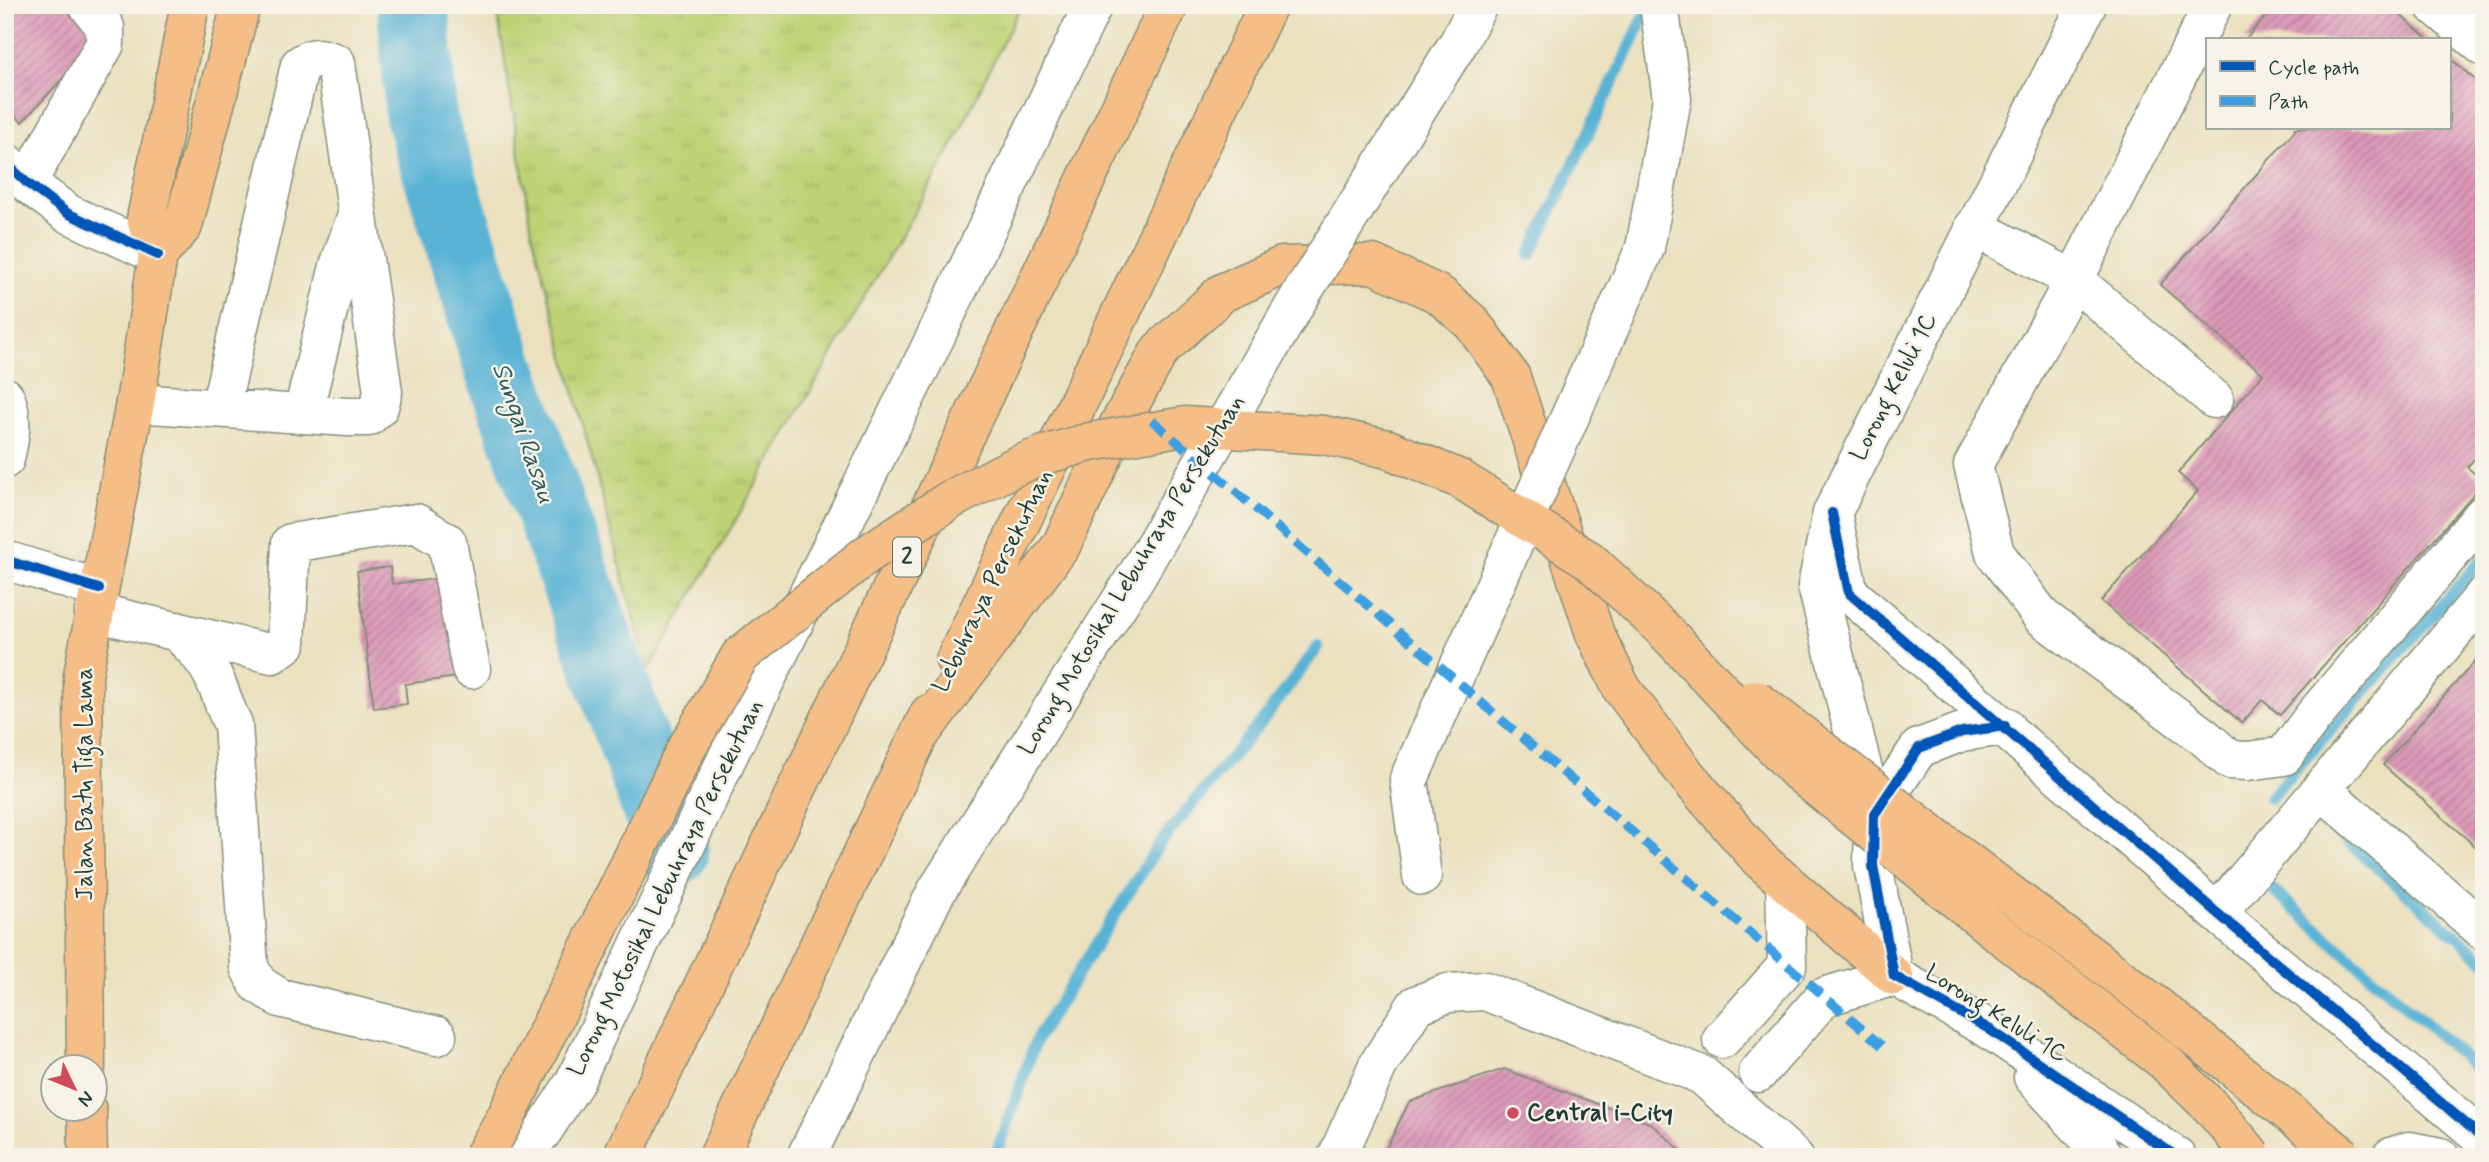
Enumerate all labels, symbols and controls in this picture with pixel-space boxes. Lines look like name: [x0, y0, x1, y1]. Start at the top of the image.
legend: [2206, 38, 2450, 130]
text: Cycle path: [2268, 54, 2359, 82]
text: Path: [2268, 88, 2308, 116]
street label: Lorong Keluli 1C: [1843, 308, 1947, 468]
water label: Sungai Rasau: [481, 358, 563, 509]
street label: Lorong Motosikal Lebuhraya Persekutuan: [1012, 389, 1255, 763]
street label: Lebuhraya Persekutuan: [925, 464, 1061, 698]
road number: 2: [893, 538, 921, 576]
street label: Jalan Batu Tiga Lama: [70, 667, 104, 901]
street label: Lorong Motosikal Lebuhraya Persekutuan: [561, 694, 774, 1083]
street label: Lorong Keluli 1C: [1917, 958, 2073, 1073]
north arrow: [38, 1054, 108, 1124]
text: N: [72, 1085, 99, 1112]
place label: Central i-City: [1527, 1098, 1673, 1129]
marker: Central i-City: [1505, 1105, 1521, 1121]

